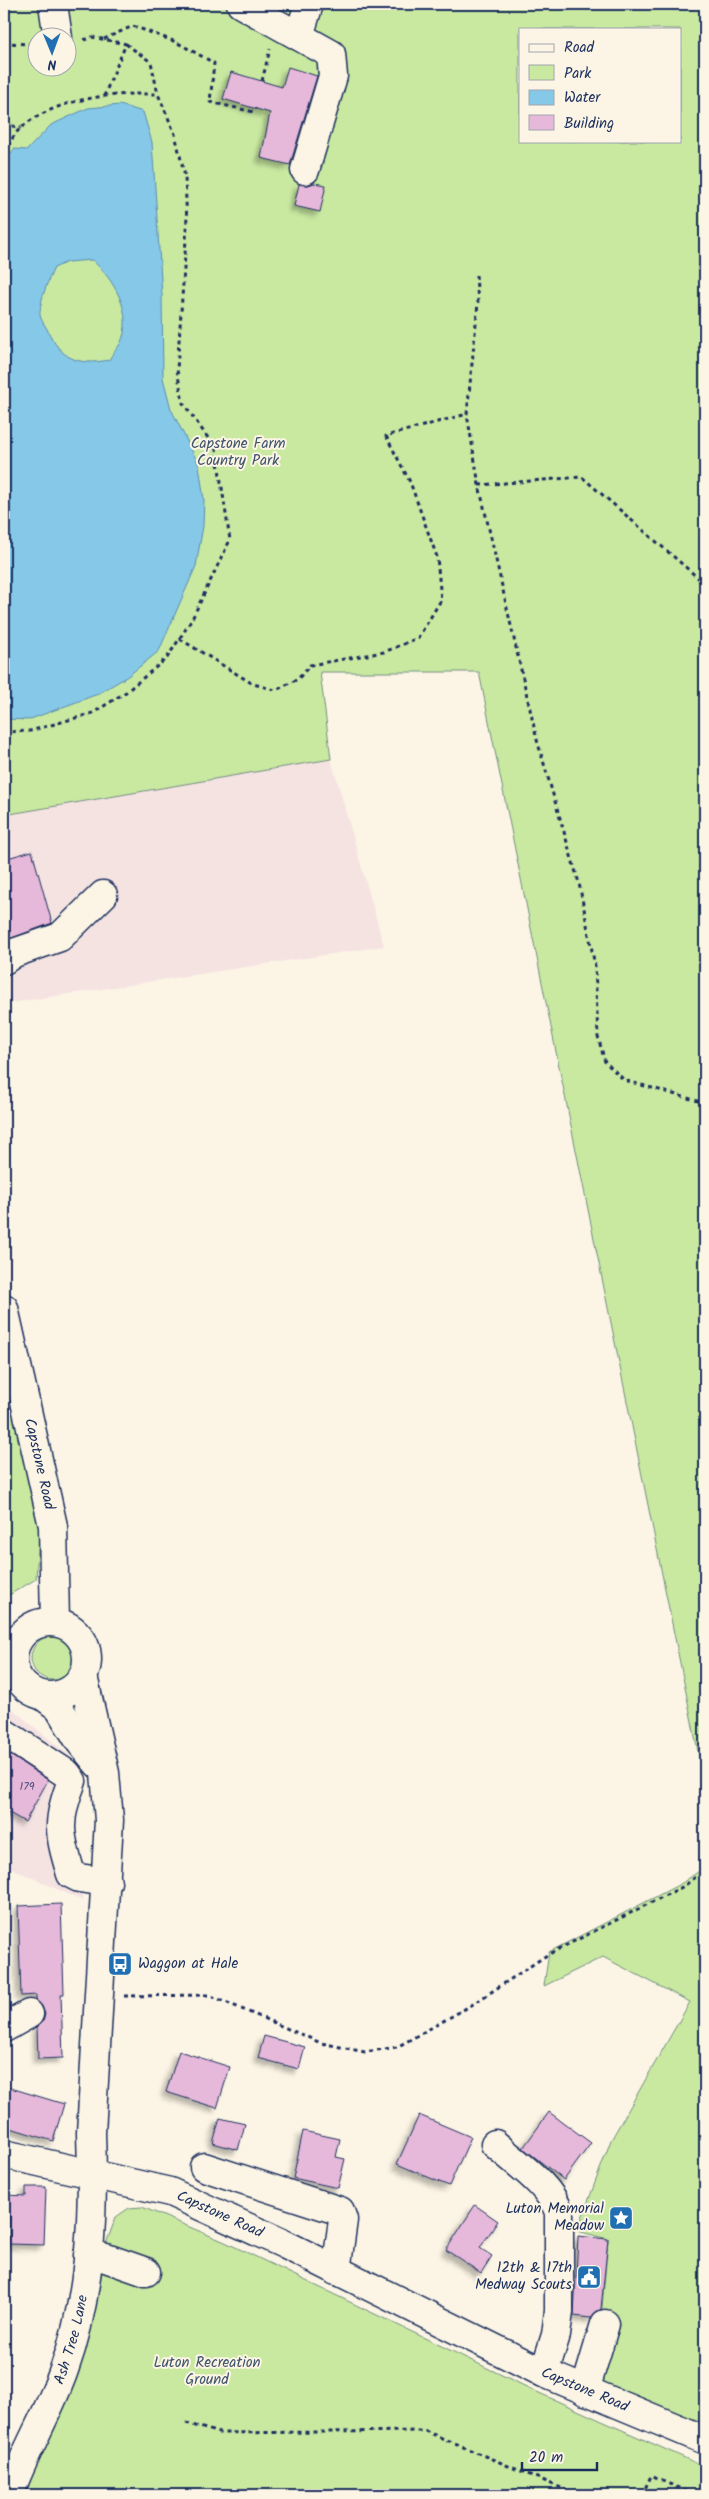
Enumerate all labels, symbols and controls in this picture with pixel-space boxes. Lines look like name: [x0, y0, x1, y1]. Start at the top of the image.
north arrow: [28, 28, 78, 78]
legend: [519, 28, 682, 142]
text: Road: [564, 36, 595, 60]
text: N: [47, 53, 57, 75]
text: Park: [564, 62, 592, 86]
text: Water: [564, 86, 601, 110]
text: Building: [564, 112, 614, 136]
park label: Capstone Farm Country Park: [191, 432, 285, 473]
street label: Capstone Road: [17, 1416, 61, 1513]
house number: 179: [19, 1777, 35, 1796]
bus stop icon: Waggon at Hale: [107, 1951, 133, 1977]
place label: Waggon at Hale: [138, 1952, 238, 1976]
street label: Capstone Road: [172, 2184, 268, 2245]
place label: Luton Memorial Meadow: [505, 2197, 605, 2238]
place icon: Luton Memorial Meadow: [608, 2205, 634, 2231]
place label: 12th & 17th Medway Scouts: [475, 2256, 573, 2297]
public building icon: 12th & 17th Medway Scouts: [576, 2264, 602, 2290]
street label: Ash Tree Lane: [48, 2293, 95, 2388]
park label: Luton Recreation Ground: [153, 2351, 261, 2392]
street label: Capstone Road: [537, 2361, 633, 2419]
scale bar: [522, 2439, 596, 2471]
text: 20 m: [529, 2446, 563, 2470]

